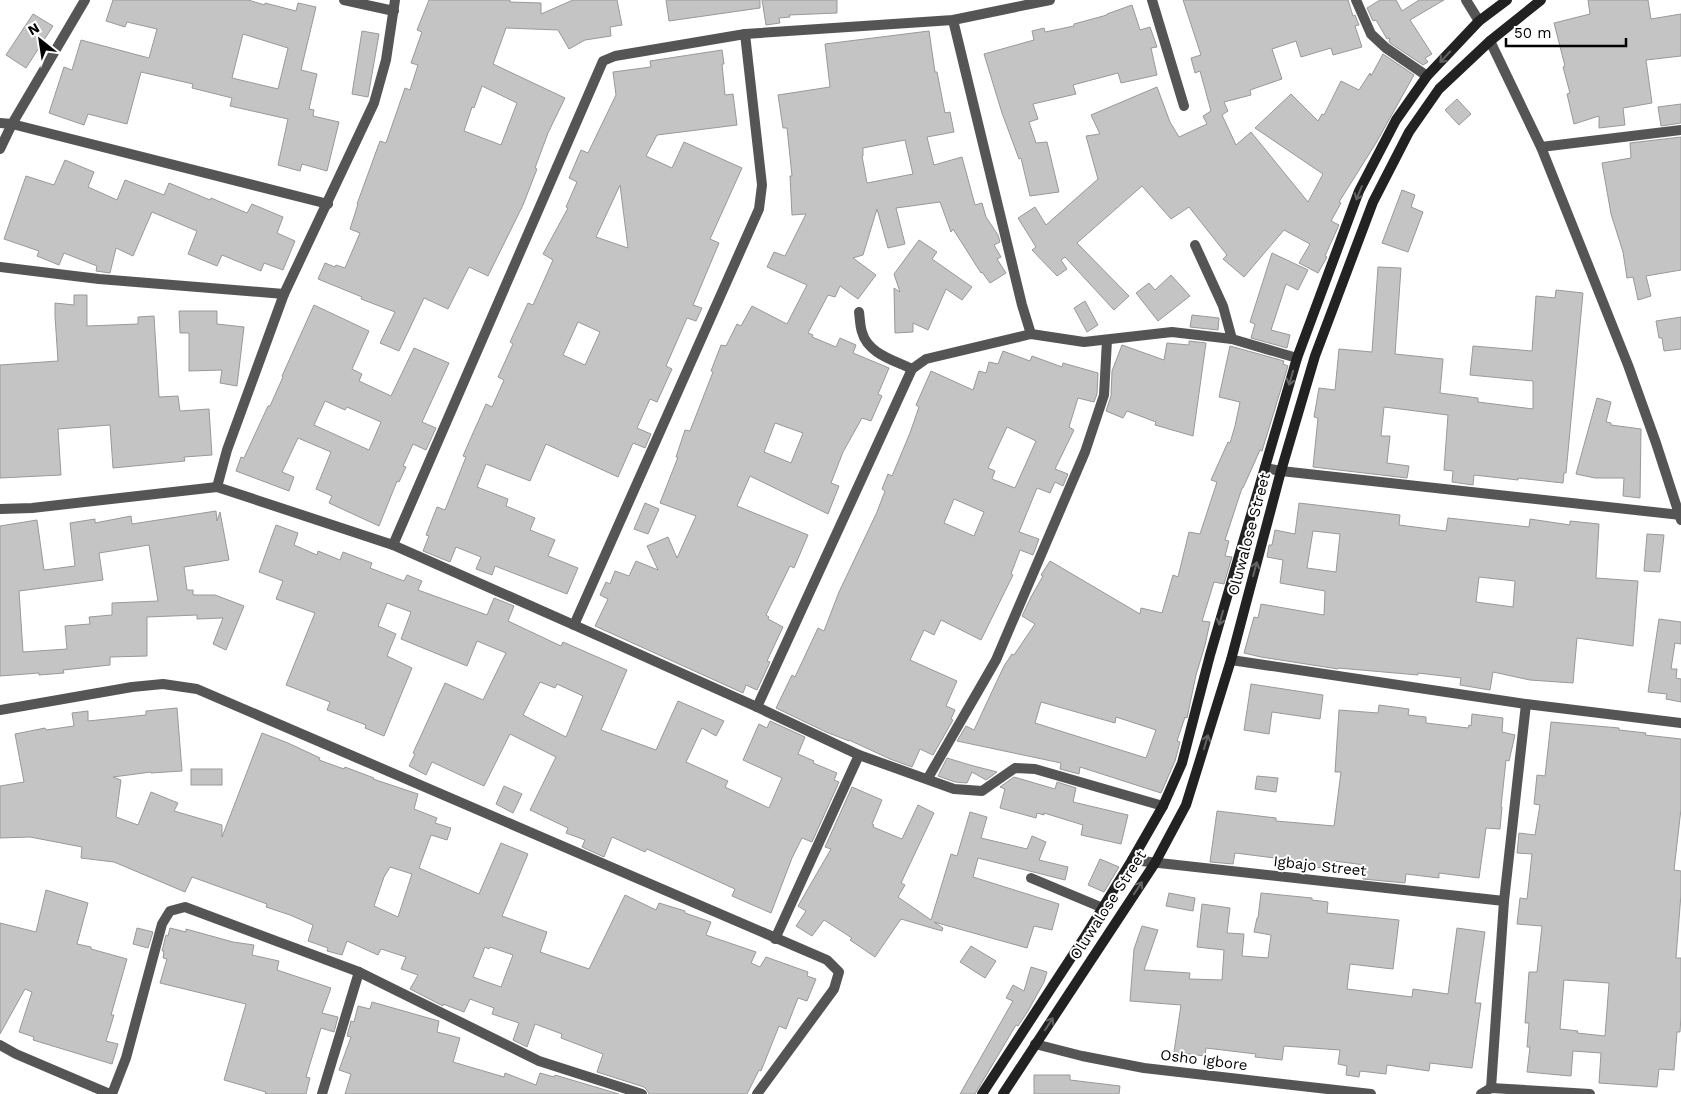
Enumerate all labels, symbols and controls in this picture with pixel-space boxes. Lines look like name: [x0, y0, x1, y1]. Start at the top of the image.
north arrow: [15, 15, 65, 65]
scale bar: [1506, 15, 1626, 47]
text: N: [25, 19, 42, 38]
text: 50 m: [1514, 24, 1551, 42]
one-way arrow: [1439, 50, 1451, 63]
one-way arrow: [1354, 185, 1363, 200]
one-way arrow: [1286, 370, 1296, 386]
street label: Oluwalose Street: [1224, 470, 1274, 597]
one-way arrow: [1251, 561, 1261, 577]
one-way arrow: [1215, 610, 1225, 626]
one-way arrow: [1202, 734, 1212, 750]
street label: Oluwalose Street: [1066, 847, 1150, 963]
street label: Igbajo Street: [1273, 852, 1368, 880]
one-way arrow: [1133, 882, 1143, 896]
one-way arrow: [1044, 1017, 1054, 1031]
street label: Osho Igbore: [1159, 1046, 1249, 1074]

